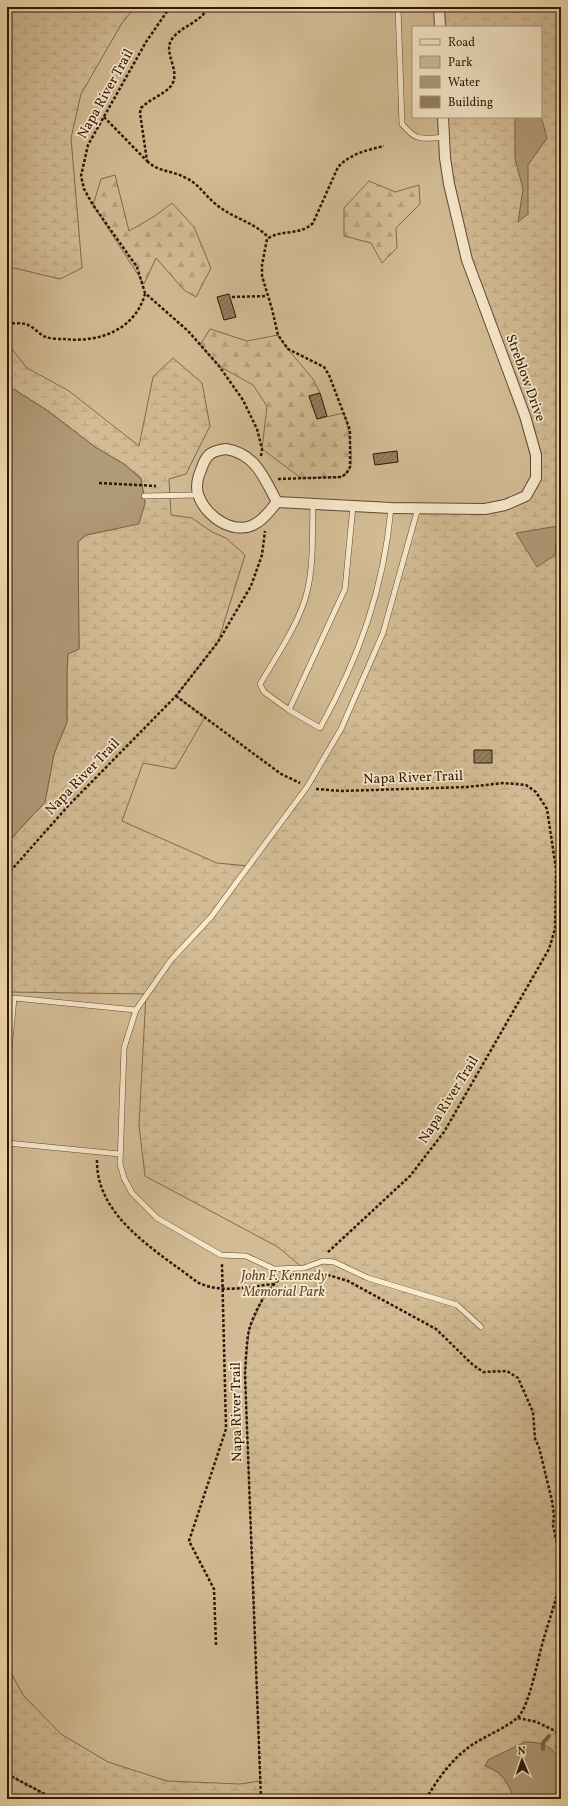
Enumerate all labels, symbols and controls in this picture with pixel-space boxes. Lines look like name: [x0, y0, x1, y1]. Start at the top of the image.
legend: [412, 26, 542, 118]
text: Road: [448, 35, 475, 51]
street label: Napa River Trail: [73, 46, 139, 142]
text: Park: [448, 55, 473, 71]
text: Water: [448, 75, 480, 91]
text: Building: [448, 95, 493, 111]
street label: Streblow Drive: [500, 332, 550, 425]
street label: Napa River Trail: [41, 734, 125, 820]
street label: Napa River Trail: [363, 767, 463, 789]
street label: Napa River Trail: [414, 1053, 484, 1147]
park label: John F. Kennedy Memorial Park: [239, 1267, 328, 1302]
street label: Napa River Trail: [227, 1362, 247, 1462]
north arrow: [502, 1740, 542, 1780]
text: N: [517, 1744, 526, 1759]

